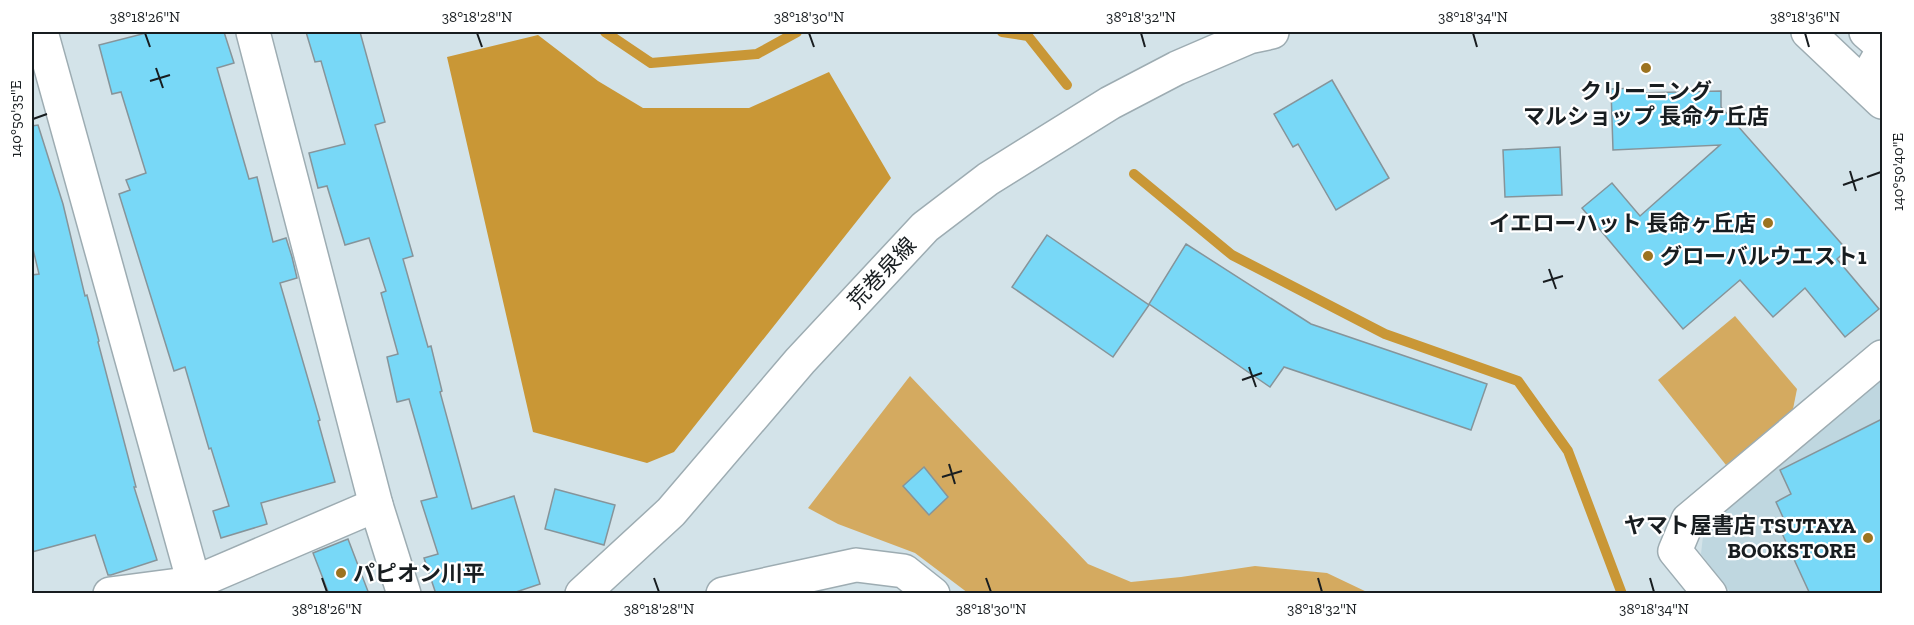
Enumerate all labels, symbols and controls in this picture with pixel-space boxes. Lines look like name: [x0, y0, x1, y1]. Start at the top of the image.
text: 38°18'26"N: [110, 8, 180, 26]
text: 38°18'28"N: [442, 8, 512, 26]
text: 38°18'30"N: [774, 8, 844, 26]
text: 38°18'32"N: [1106, 8, 1176, 26]
text: 38°18'34"N: [1438, 8, 1508, 26]
text: 38°18'36"N: [1770, 8, 1840, 26]
marker: クリーニング マルショップ 長命ケ丘店: [1639, 61, 1653, 75]
place label: クリーニング マルショップ 長命ケ丘店: [1523, 78, 1769, 130]
text: 140°50'35"E: [7, 80, 25, 158]
text: 140°50'40"E: [1889, 133, 1907, 211]
place label: イエローハット 長命ヶ丘店: [1489, 210, 1756, 237]
marker: イエローハット 長命ヶ丘店: [1761, 216, 1775, 230]
street label: 荒巻泉線: [842, 232, 922, 314]
place label: グローバルウエスト1: [1660, 243, 1867, 270]
marker: グローバルウエスト1: [1641, 249, 1655, 263]
place label: ヤマト屋書店 TSUTAYA BOOKSTORE: [1624, 512, 1857, 564]
marker: ヤマト屋書店 TSUTAYA BOOKSTORE: [1861, 531, 1875, 545]
place label: パピオン川平: [353, 560, 485, 587]
marker: パピオン川平: [334, 566, 348, 580]
text: 38°18'26"N: [292, 600, 362, 618]
text: 38°18'28"N: [624, 600, 694, 618]
text: 38°18'30"N: [956, 600, 1026, 618]
text: 38°18'32"N: [1287, 600, 1357, 618]
text: 38°18'34"N: [1619, 600, 1689, 618]

